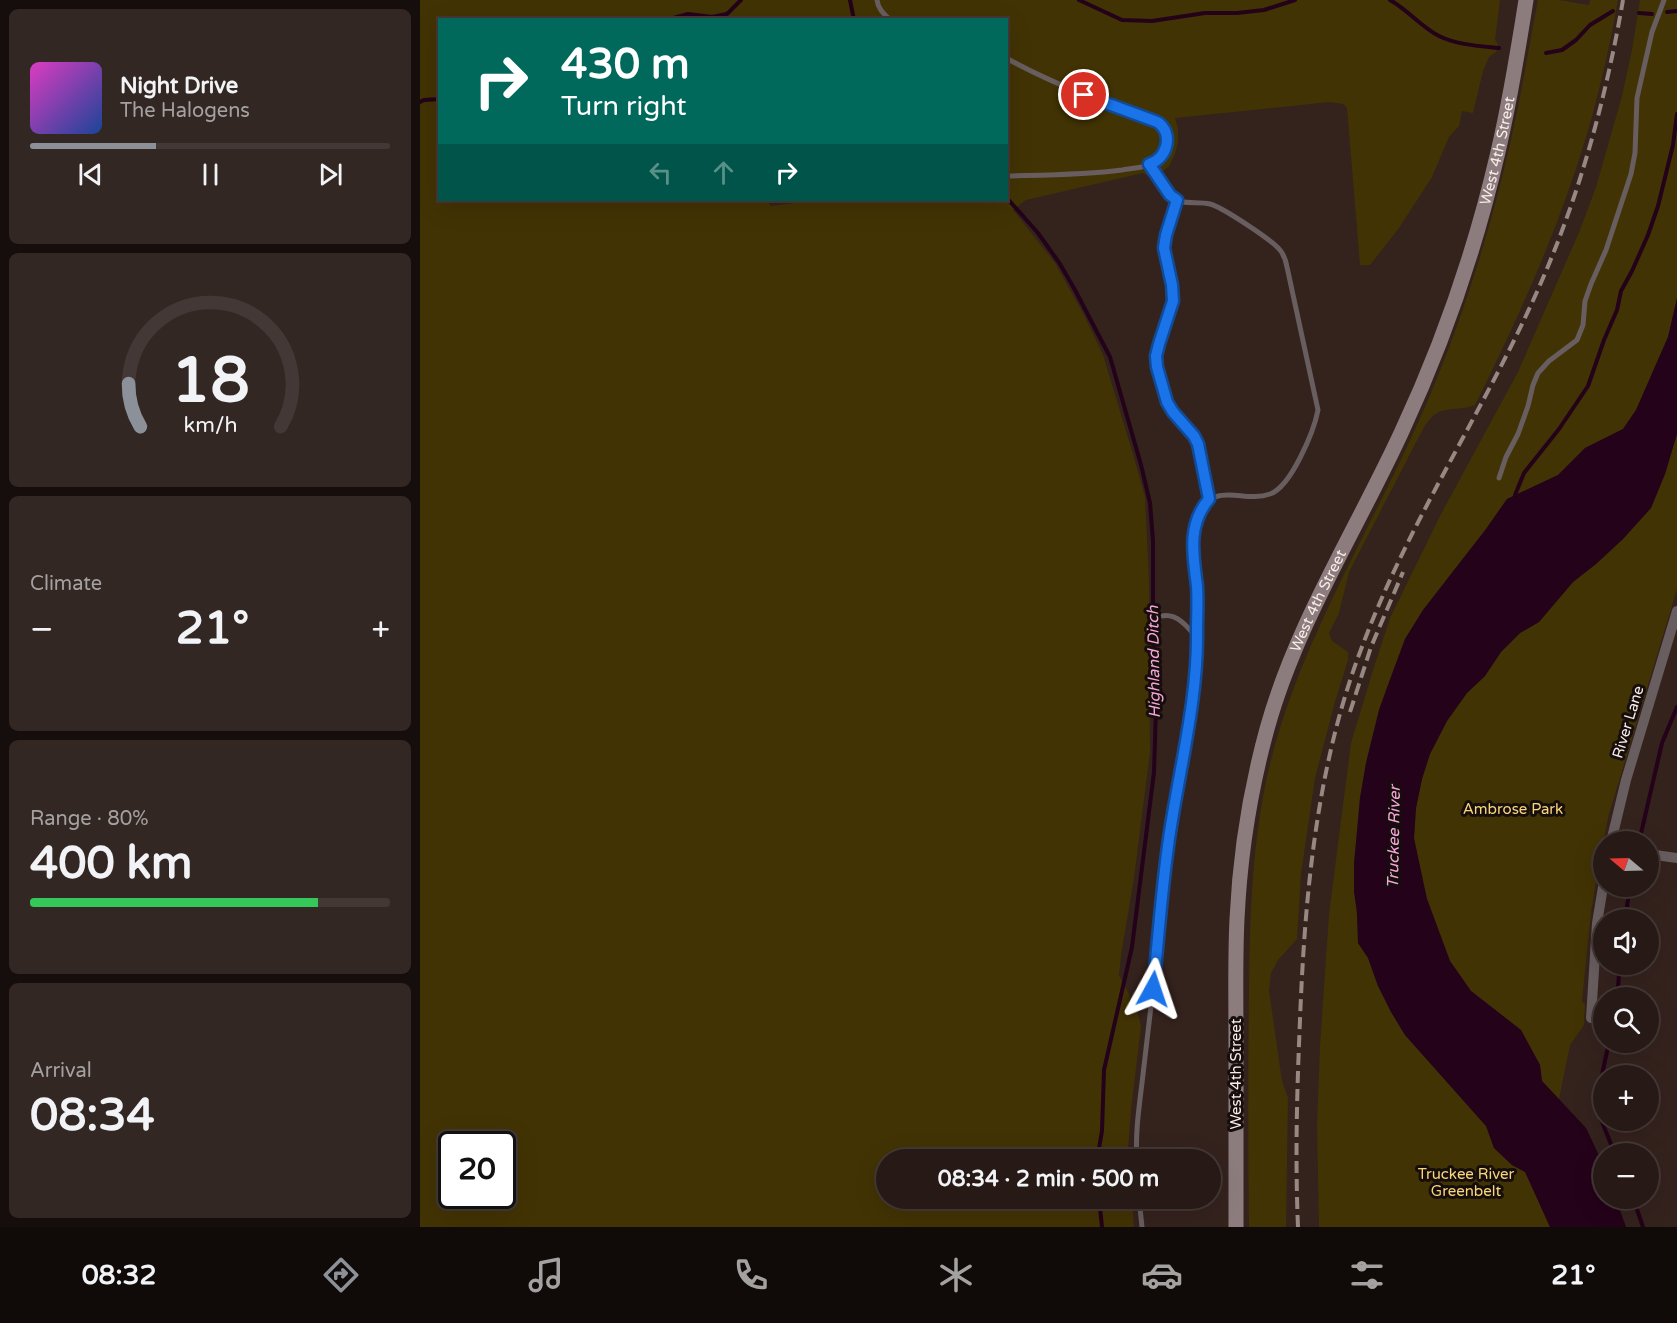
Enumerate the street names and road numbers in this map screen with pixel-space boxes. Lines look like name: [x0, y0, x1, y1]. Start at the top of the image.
street label: West 4th Street: [1476, 95, 1519, 207]
street label: West 4th Street: [1286, 546, 1350, 654]
street label: River Lane: [1608, 683, 1648, 761]
street label: West 4th Street: [1227, 1018, 1245, 1129]

